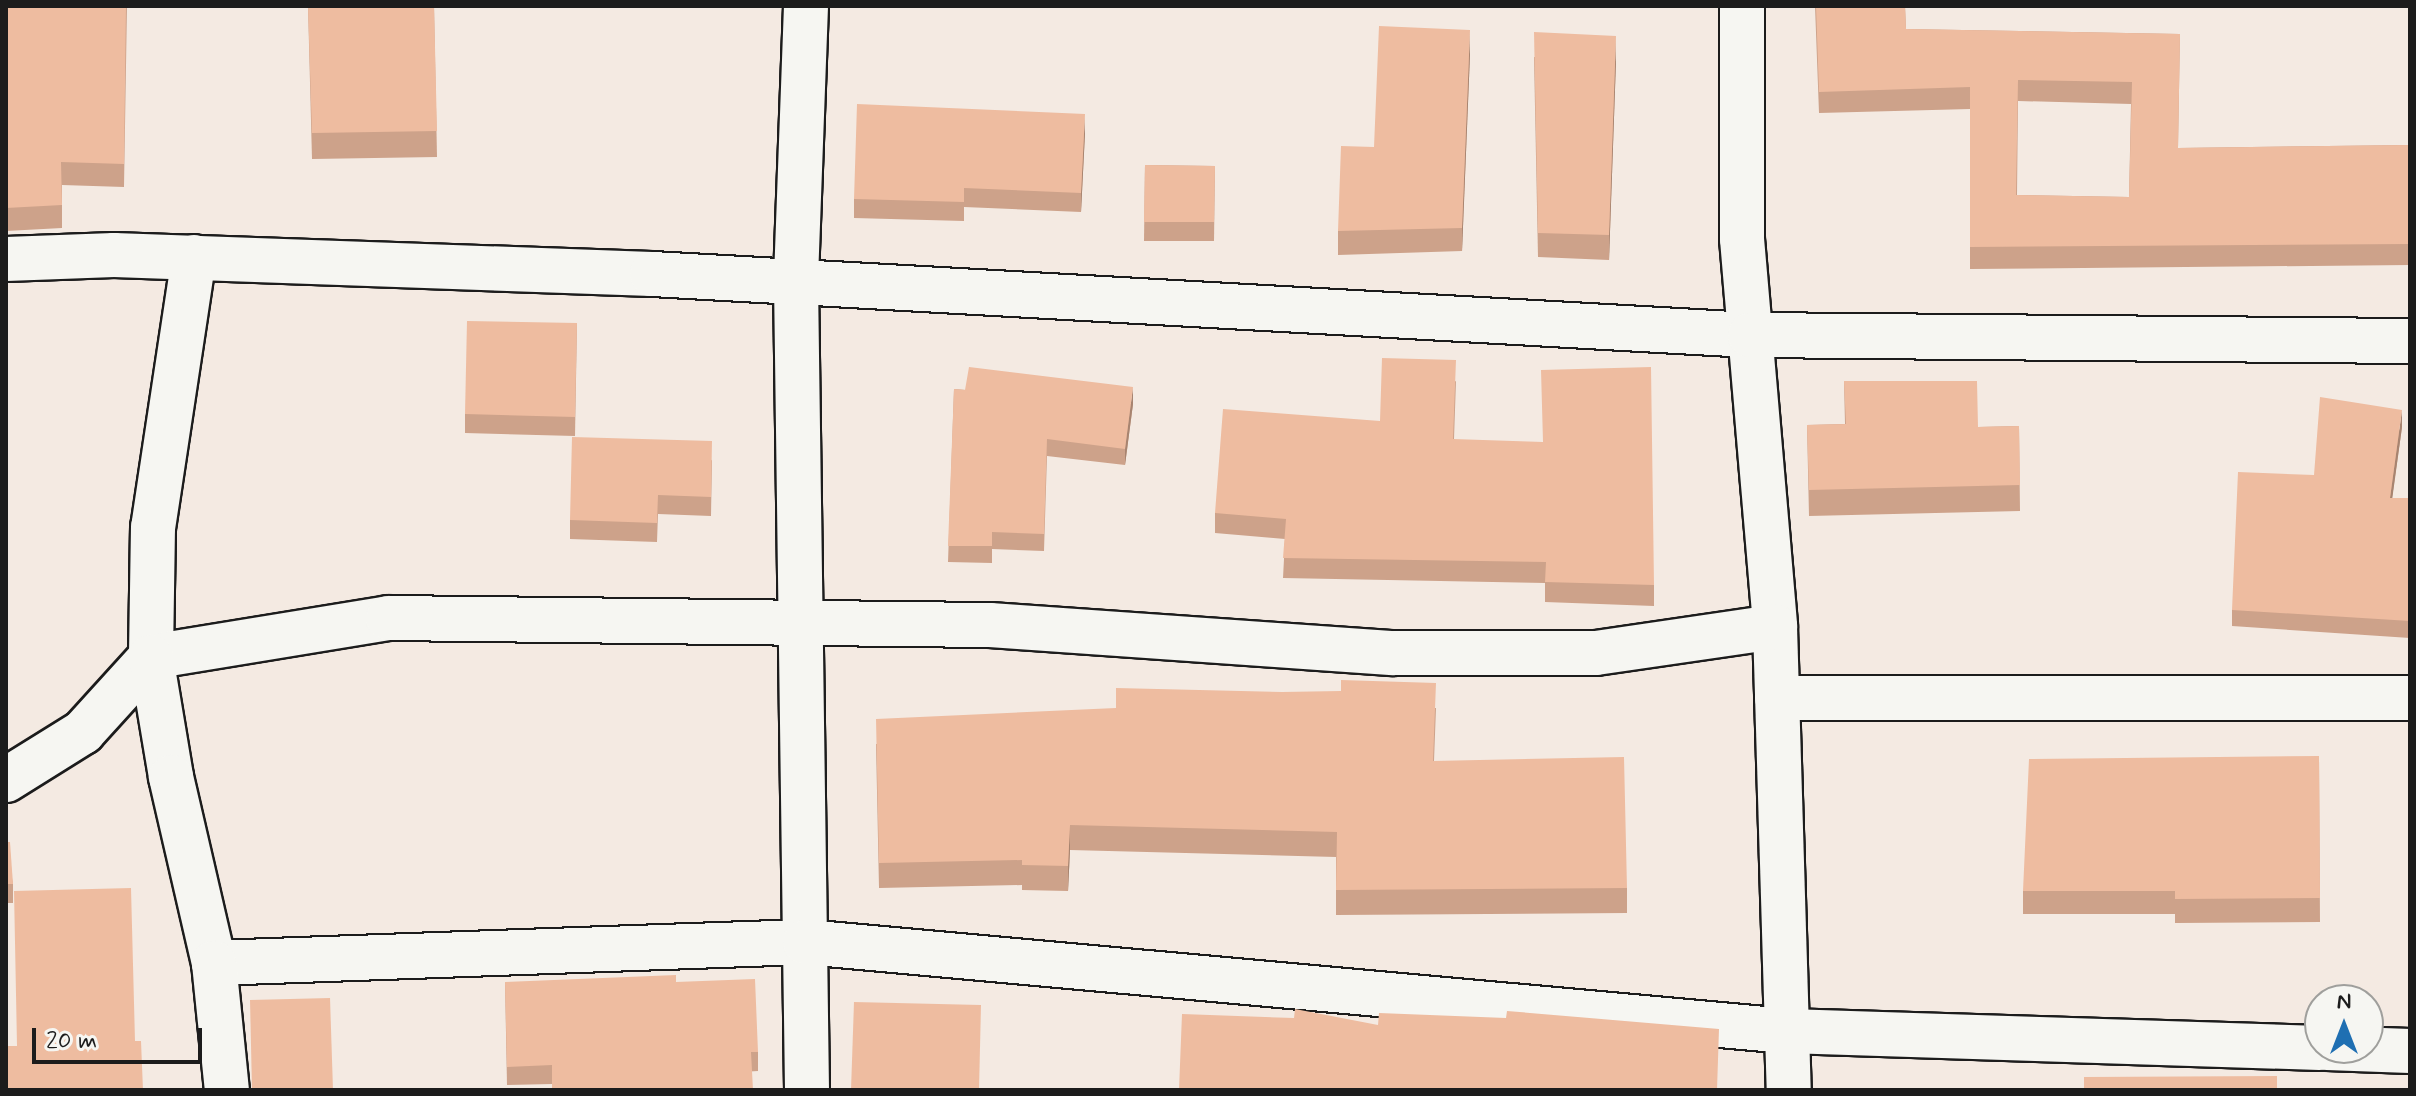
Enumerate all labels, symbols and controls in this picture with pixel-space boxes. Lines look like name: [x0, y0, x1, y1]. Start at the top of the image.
north arrow: [2304, 984, 2384, 1064]
text: N: [2337, 988, 2351, 1016]
scale bar: [36, 1012, 206, 1062]
text: 20 m: [46, 1026, 97, 1057]

